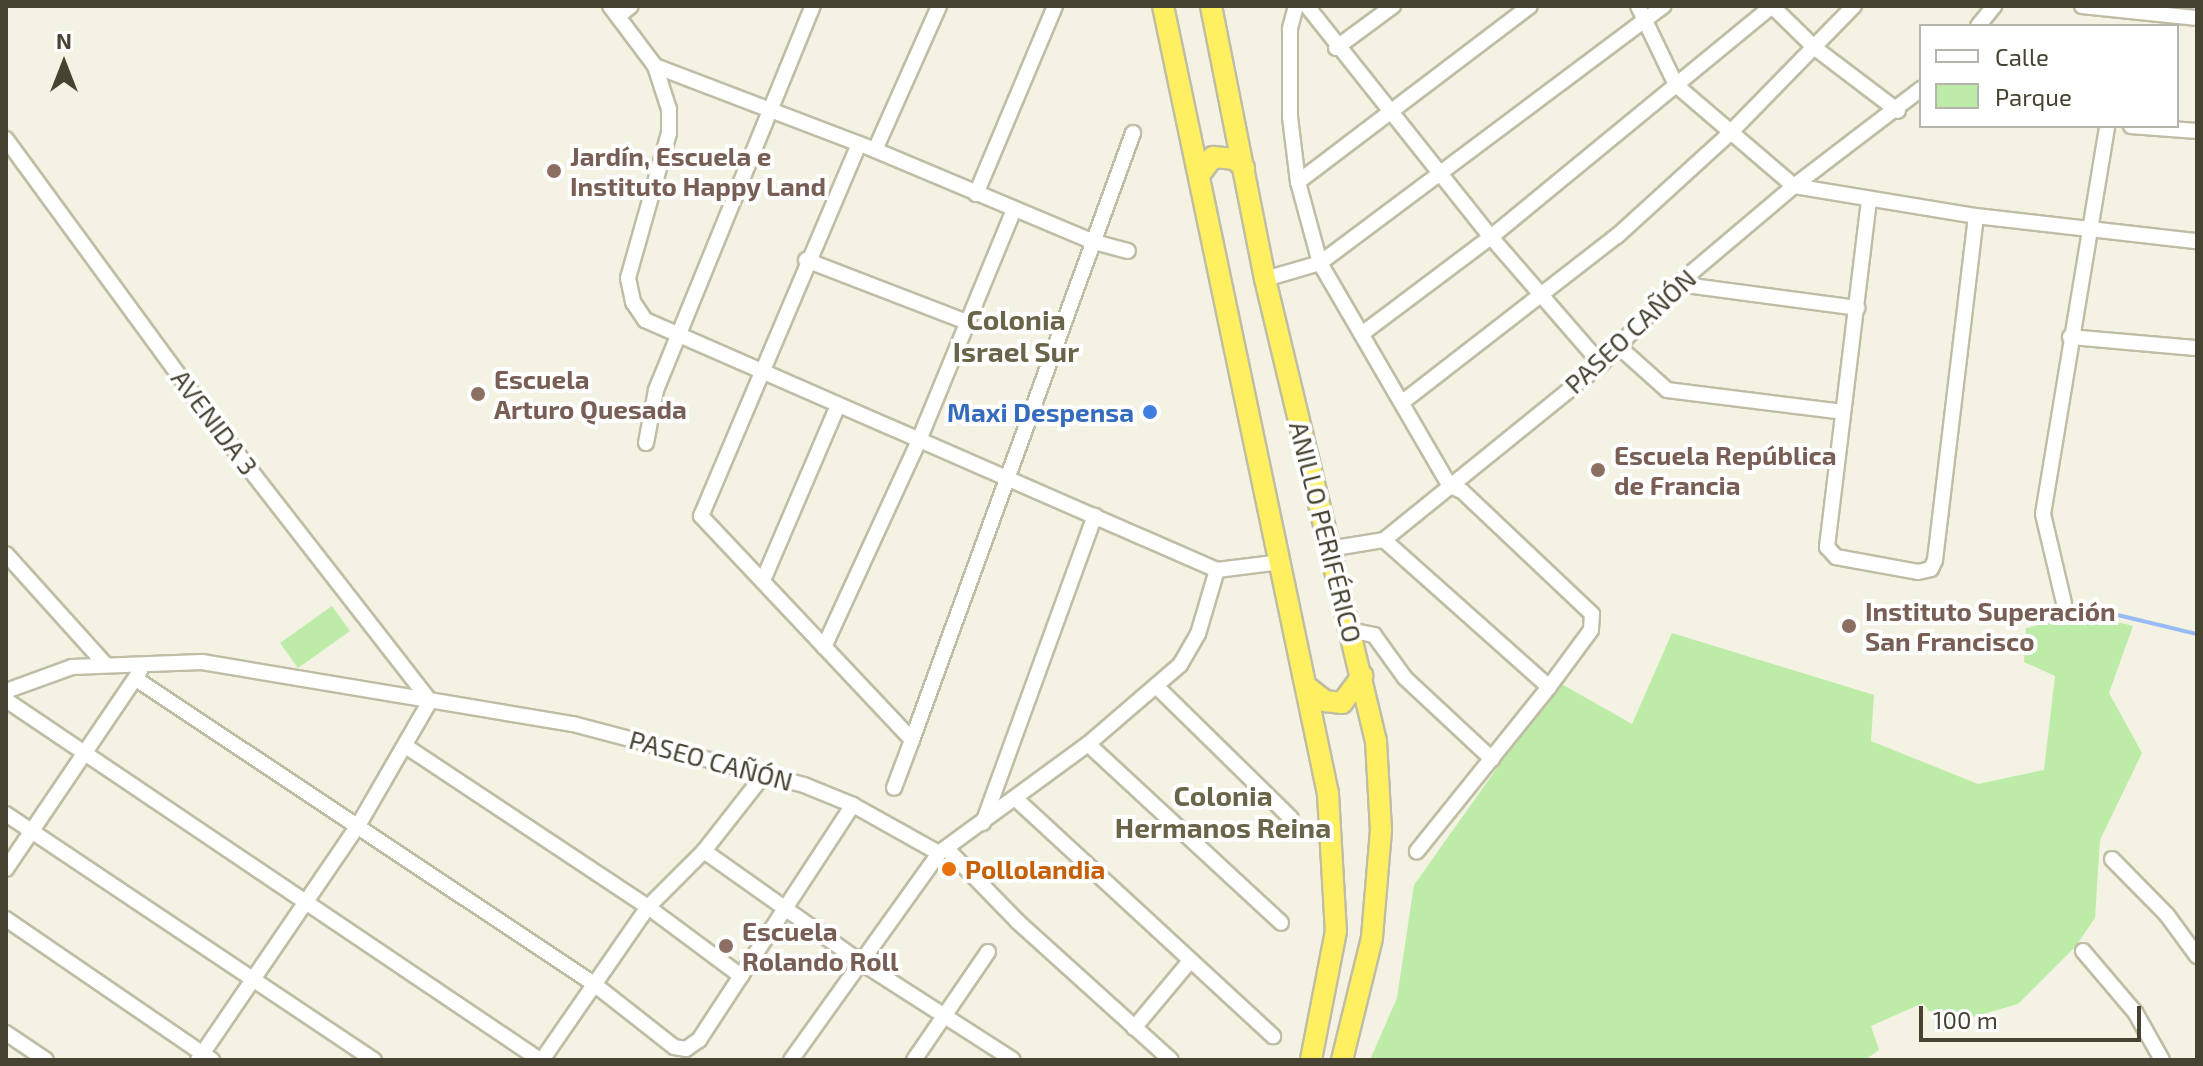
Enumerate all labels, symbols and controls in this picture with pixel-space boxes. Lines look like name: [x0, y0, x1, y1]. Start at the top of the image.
north arrow: [24, 24, 104, 104]
legend: [1919, 24, 2179, 128]
text: N: [56, 27, 72, 53]
text: Calle: [1995, 42, 2049, 71]
text: Parque: [1995, 82, 2072, 111]
place label: Jardín, Escuela e Instituto Happy Land: [570, 140, 827, 202]
marker: Jardín, Escuela e Instituto Happy Land: [545, 162, 563, 180]
street label: PASEO CAÑÓN: [1558, 262, 1702, 400]
district label: Colonia Israel Sur: [953, 302, 1079, 368]
street label: AVENIDA 3: [165, 363, 265, 481]
place label: Escuela Arturo Quesada: [494, 363, 687, 424]
marker: Escuela Arturo Quesada: [469, 385, 487, 403]
place label: Maxi Despensa: [947, 396, 1134, 428]
marker: Maxi Despensa: [1141, 403, 1159, 421]
street label: ANILLO PERIFÉRICO: [1283, 418, 1369, 646]
place label: Escuela República de Francia: [1614, 439, 1837, 500]
marker: Escuela República de Francia: [1589, 461, 1607, 479]
place label: Instituto Superación San Francisco: [1865, 595, 2116, 656]
marker: Instituto Superación San Francisco: [1840, 617, 1858, 635]
street label: PASEO CAÑÓN: [626, 723, 796, 797]
district label: Colonia Hermanos Reina: [1115, 778, 1331, 844]
place label: Pollolandia: [965, 853, 1105, 885]
marker: Pollolandia: [940, 860, 958, 878]
place label: Escuela Rolando Roll: [742, 915, 899, 976]
marker: Escuela Rolando Roll: [717, 937, 735, 955]
scale bar: [1923, 990, 2145, 1040]
text: 100 m: [1933, 1005, 1998, 1034]

